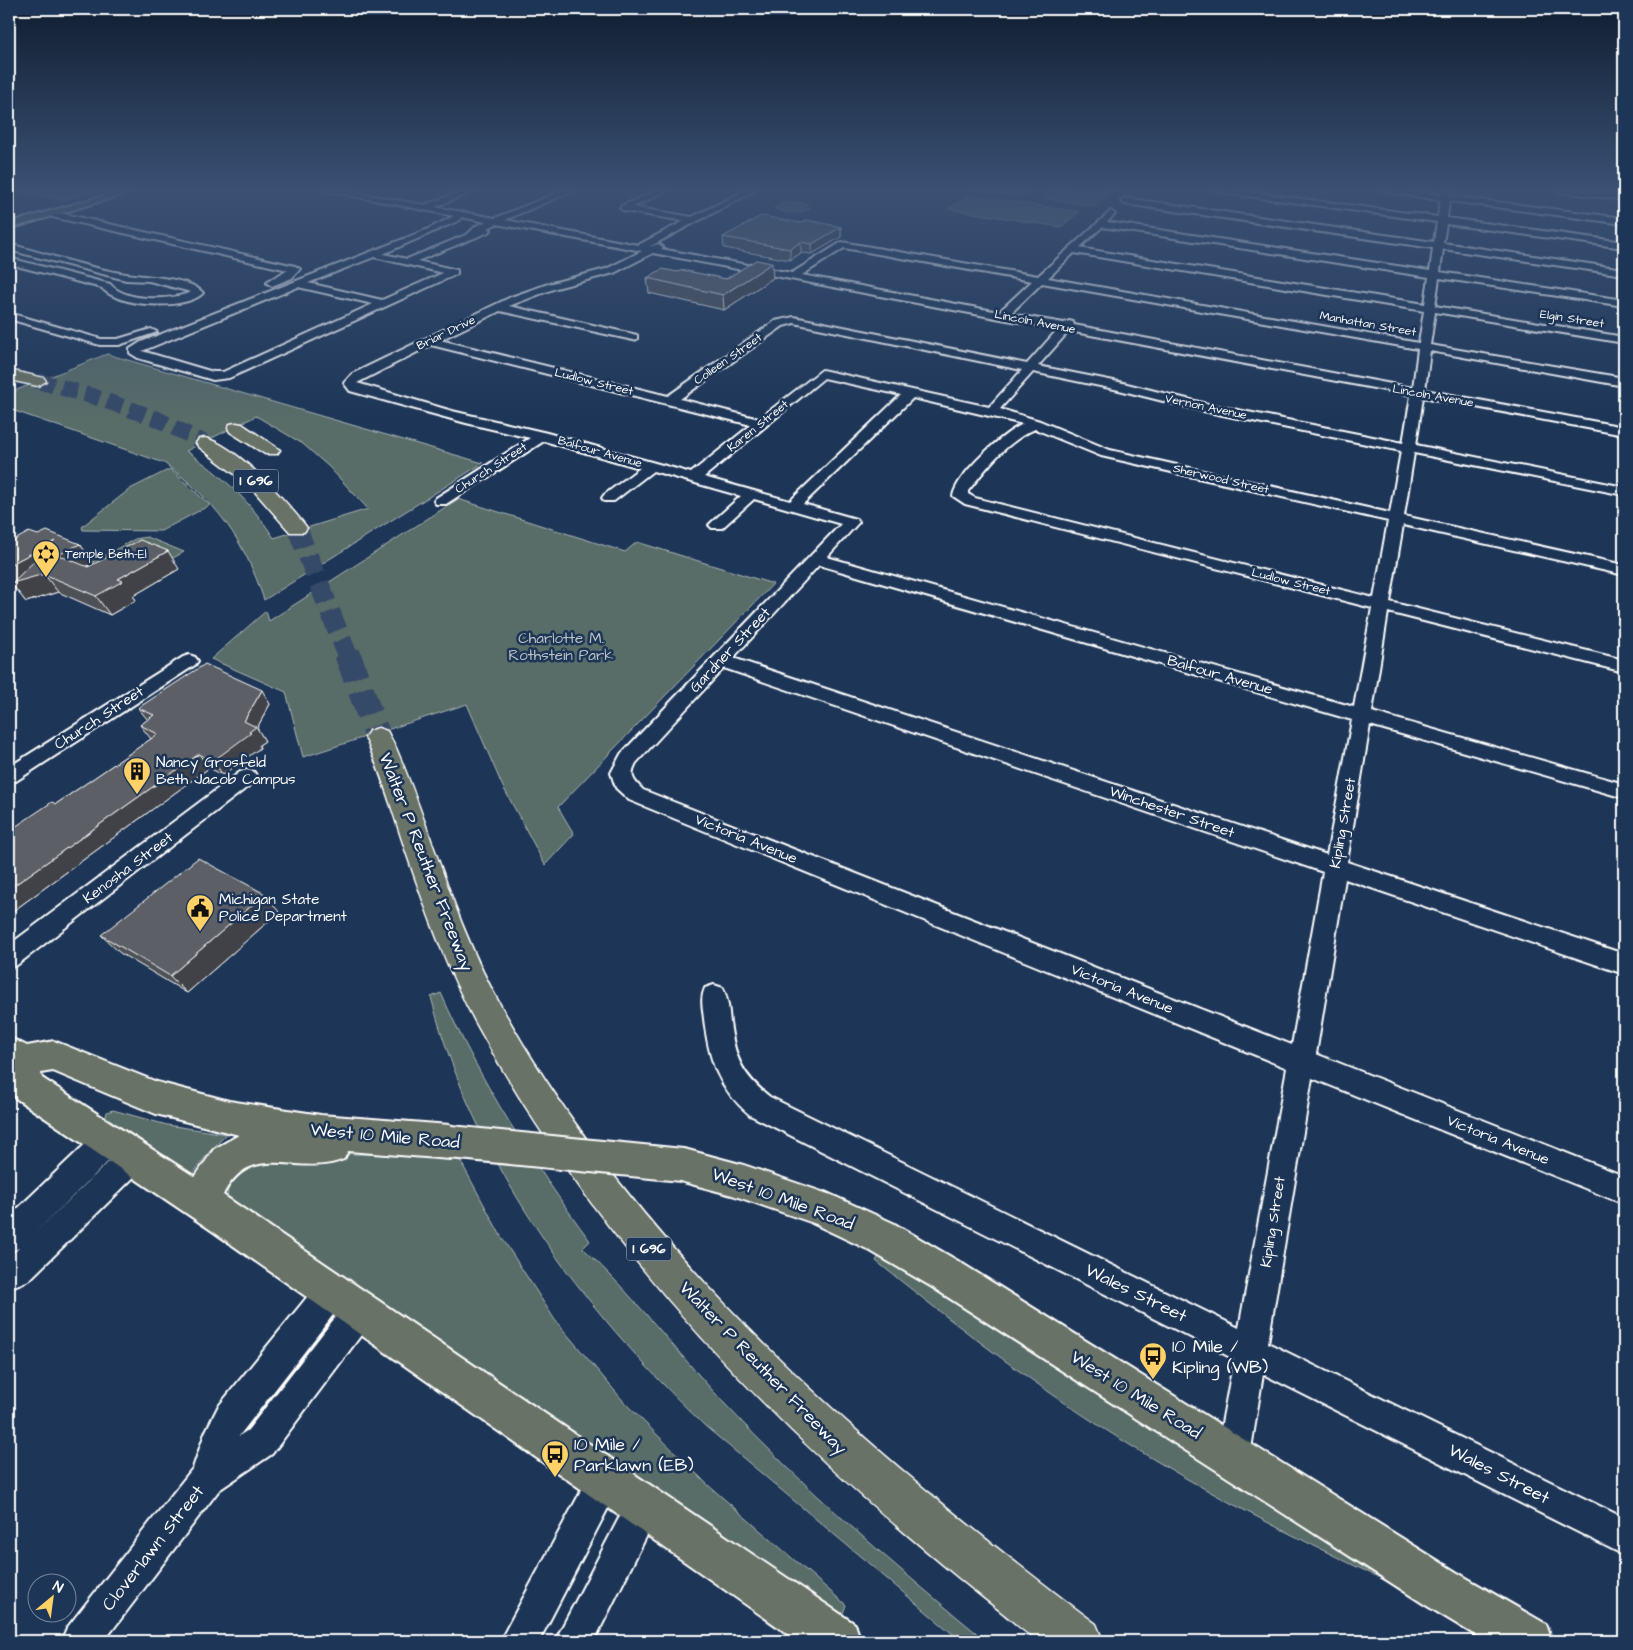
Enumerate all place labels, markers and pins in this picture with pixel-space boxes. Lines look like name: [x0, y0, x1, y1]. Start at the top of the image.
synagogue icon: Temple Beth-El: [31, 539, 61, 578]
place label: Temple Beth-El: [65, 546, 147, 563]
place label: Nancy Grosfeld Beth Jacob Campus: [156, 752, 296, 790]
building icon: Nancy Grosfeld Beth Jacob Campus: [122, 756, 152, 795]
place label: Michigan State Police Department: [219, 889, 347, 927]
public building icon: Michigan State Police Department: [185, 893, 215, 932]
place label: 10 Mile / Kipling (WB): [1172, 1334, 1268, 1381]
bus stop icon: 10 Mile / Kipling (WB): [1138, 1341, 1168, 1380]
place label: 10 Mile / Parklawn (EB): [574, 1432, 694, 1478]
bus stop icon: 10 Mile / Parklawn (EB): [540, 1439, 570, 1478]

